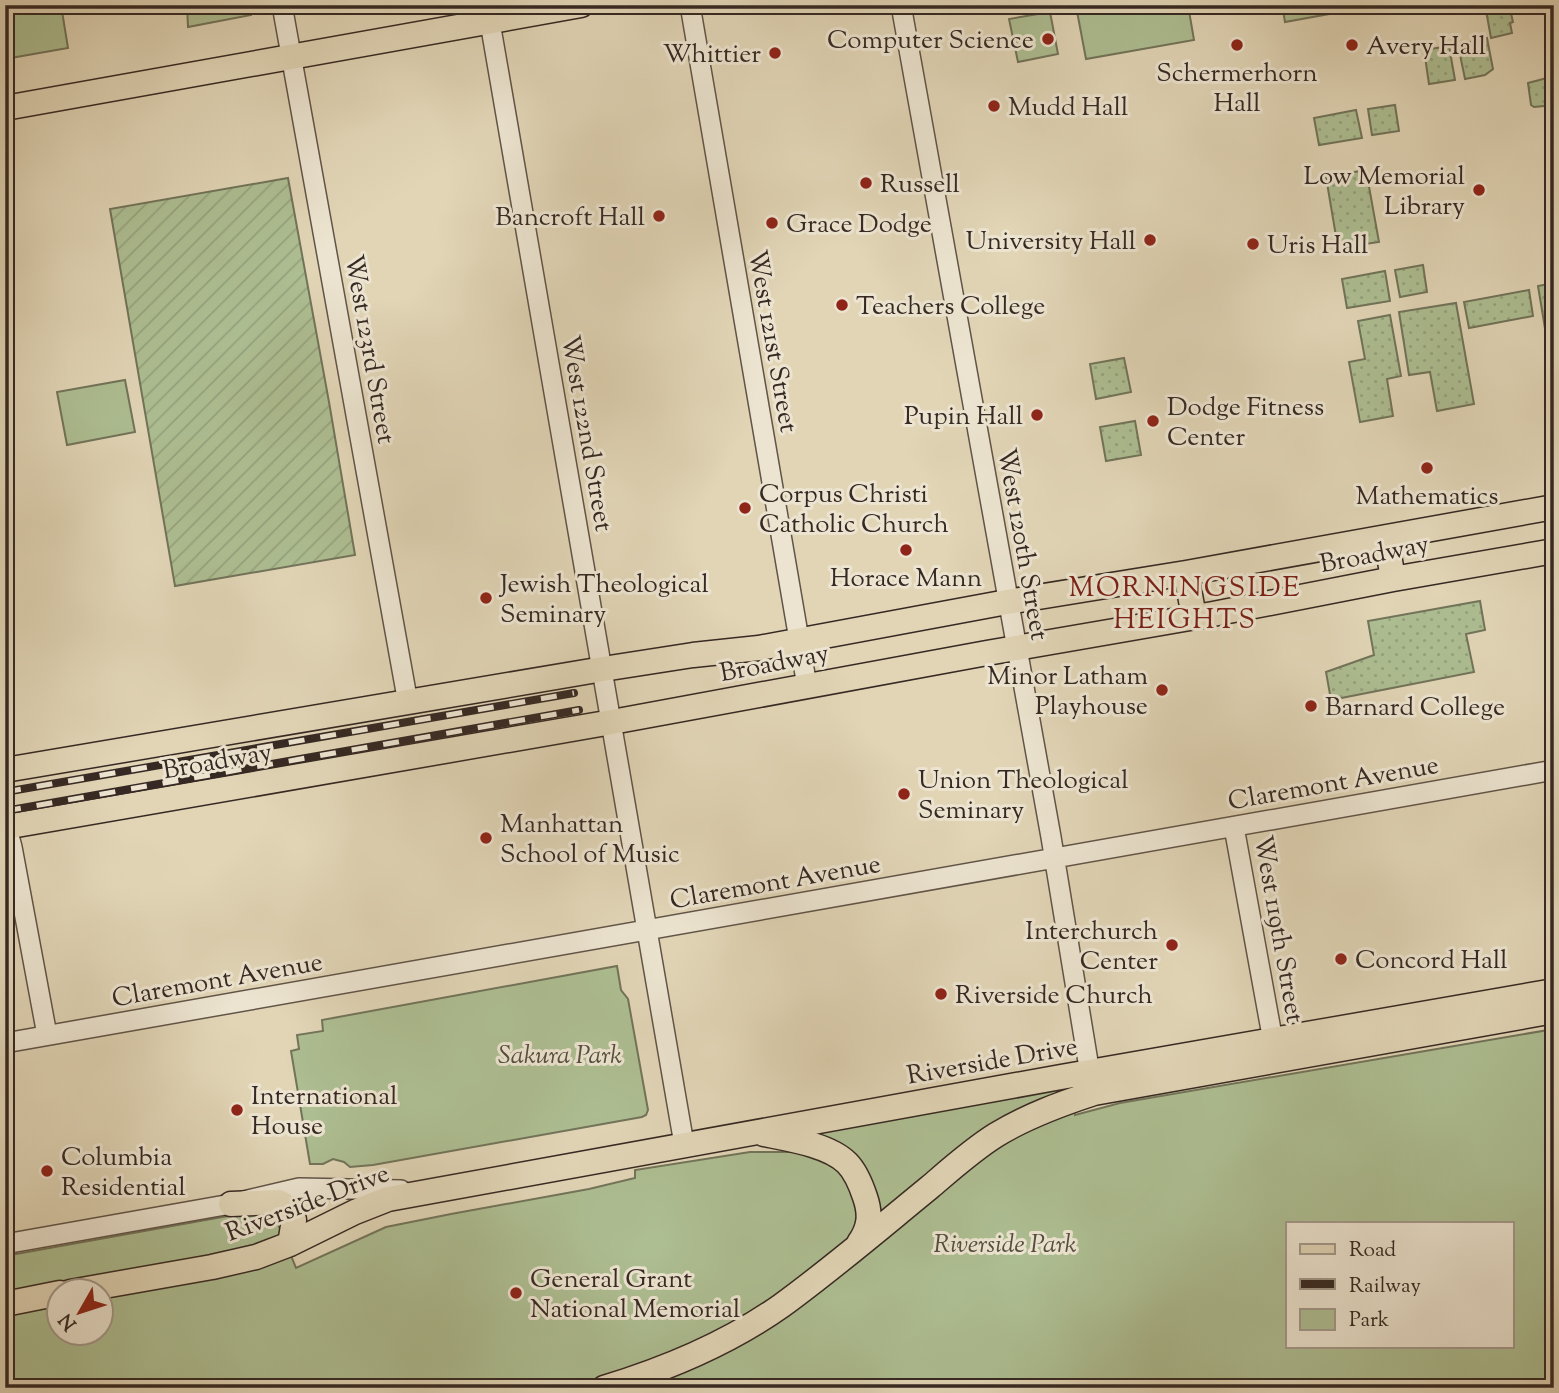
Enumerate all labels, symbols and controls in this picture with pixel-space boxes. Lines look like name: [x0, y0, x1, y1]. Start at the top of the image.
place label: Computer Science: [827, 23, 1034, 60]
place label: Avery Hall: [1366, 29, 1486, 66]
marker: Computer Science: [1040, 31, 1056, 47]
place label: Whittier: [663, 37, 761, 74]
marker: Schermerhorn Hall: [1229, 37, 1245, 53]
marker: Avery Hall: [1344, 37, 1360, 53]
marker: Whittier: [767, 45, 783, 61]
place label: Schermerhorn Hall: [1156, 56, 1318, 123]
place label: Mudd Hall: [1008, 90, 1128, 127]
marker: Mudd Hall: [986, 98, 1002, 114]
place label: Low Memorial Library: [1303, 159, 1465, 226]
place label: Russell: [880, 167, 960, 204]
marker: Russell: [858, 175, 874, 191]
marker: Low Memorial Library: [1471, 182, 1487, 198]
place label: Bancroft Hall: [495, 200, 645, 237]
place label: Grace Dodge: [786, 207, 932, 244]
marker: Bancroft Hall: [651, 208, 667, 224]
marker: Grace Dodge: [764, 215, 780, 231]
place label: University Hall: [966, 224, 1136, 261]
place label: Uris Hall: [1267, 228, 1368, 265]
marker: University Hall: [1142, 232, 1158, 248]
marker: Uris Hall: [1245, 236, 1261, 252]
street label: West 121st Street: [737, 247, 806, 436]
street label: West 123rd Street: [334, 252, 403, 447]
place label: Teachers College: [856, 289, 1045, 326]
marker: Teachers College: [834, 297, 850, 313]
street label: West 122nd Street: [550, 332, 621, 535]
place label: Dodge Fitness Center: [1167, 390, 1324, 457]
place label: Pupin Hall: [904, 399, 1023, 436]
marker: Pupin Hall: [1029, 407, 1045, 423]
marker: Dodge Fitness Center: [1145, 413, 1161, 429]
street label: West 120th Street: [986, 445, 1057, 644]
marker: Mathematics: [1419, 460, 1435, 476]
place label: Corpus Christi Catholic Church: [759, 477, 949, 544]
place label: Mathematics: [1356, 479, 1498, 516]
marker: Corpus Christi Catholic Church: [737, 500, 753, 516]
street label: Broadway: [1317, 527, 1432, 584]
marker: Horace Mann: [898, 542, 914, 558]
place label: Horace Mann: [830, 561, 982, 598]
place label: Jewish Theological Seminary: [498, 567, 709, 634]
district label: MORNINGSIDE HEIGHTS: [1068, 569, 1302, 641]
marker: Jewish Theological Seminary: [478, 590, 494, 606]
street label: Broadway: [717, 636, 832, 693]
place label: Minor Latham Playhouse: [987, 659, 1148, 726]
marker: Minor Latham Playhouse: [1154, 682, 1170, 698]
place label: Barnard College: [1325, 690, 1505, 727]
marker: Barnard College: [1303, 698, 1319, 714]
street label: Broadway: [160, 735, 275, 790]
street label: Claremont Avenue: [1225, 748, 1442, 821]
place label: Union Theological Seminary: [918, 763, 1129, 830]
marker: Union Theological Seminary: [896, 786, 912, 802]
place label: Manhattan School of Music: [500, 807, 680, 874]
marker: Manhattan School of Music: [478, 830, 494, 846]
street label: West 119th Street: [1243, 833, 1312, 1026]
street label: Claremont Avenue: [667, 847, 884, 920]
place label: Interchurch Center: [1025, 914, 1158, 981]
marker: Interchurch Center: [1164, 937, 1180, 953]
place label: Concord Hall: [1355, 943, 1508, 980]
street label: Claremont Avenue: [109, 945, 326, 1018]
marker: Concord Hall: [1333, 951, 1349, 967]
place label: Riverside Church: [955, 978, 1153, 1015]
marker: Riverside Church: [933, 986, 949, 1002]
street label: Riverside Drive: [904, 1029, 1081, 1096]
park label: Sakura Park: [498, 1038, 622, 1075]
place label: International House: [251, 1079, 397, 1146]
marker: International House: [229, 1102, 245, 1118]
place label: Columbia Residential: [61, 1140, 186, 1207]
street label: Riverside Drive: [221, 1156, 395, 1253]
marker: Columbia Residential: [39, 1163, 55, 1179]
legend: [1286, 1222, 1514, 1348]
park label: Riverside Park: [934, 1227, 1077, 1264]
text: Road: [1349, 1236, 1396, 1266]
place label: General Grant National Memorial: [530, 1262, 740, 1329]
text: Railway: [1349, 1272, 1421, 1302]
north arrow: [46, 1278, 116, 1348]
marker: General Grant National Memorial: [508, 1285, 524, 1301]
text: Park: [1349, 1306, 1390, 1336]
text: N: [53, 1307, 84, 1336]

